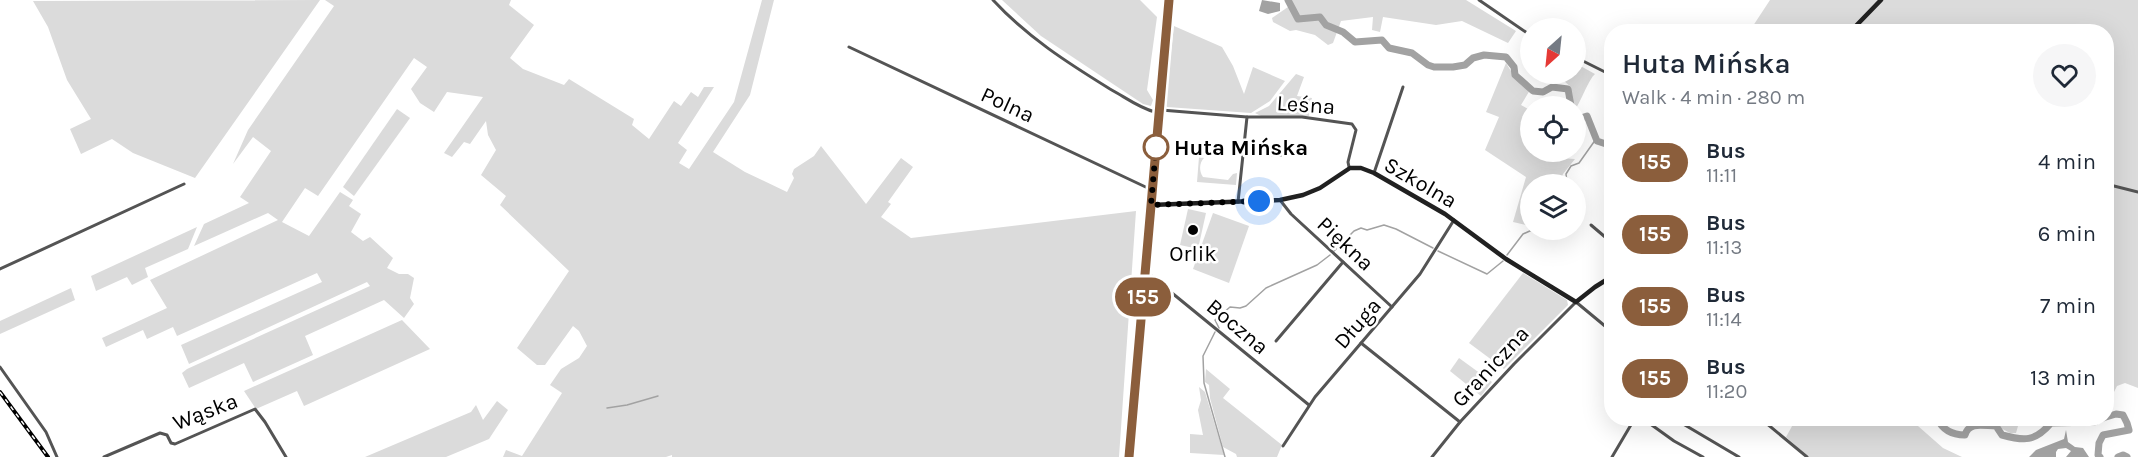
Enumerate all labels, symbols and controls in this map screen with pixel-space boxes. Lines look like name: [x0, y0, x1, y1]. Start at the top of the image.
north arrow: [1520, 18, 1586, 84]
map controls: [1520, 18, 1586, 240]
button: heart: [2033, 44, 2096, 107]
text: Huta Mińska: [1622, 47, 1791, 80]
street label: Polna: [977, 81, 1038, 128]
text: Walk · 4 min · 280 m: [1622, 86, 1805, 109]
street label: Leśna: [1276, 90, 1336, 120]
button: locate: [1520, 96, 1586, 162]
marker: Huta Mińska: [1143, 134, 1169, 160]
place label: Huta Mińska: [1174, 135, 1308, 161]
text: Bus: [1706, 138, 1746, 164]
text: 4 min: [2038, 149, 2096, 175]
text: 155: [1639, 150, 1671, 174]
street label: Szkolna: [1379, 152, 1462, 214]
text: 11:11: [1706, 164, 1737, 187]
button: layers: [1520, 174, 1586, 240]
your location: [1244, 186, 1274, 216]
text: Bus: [1706, 210, 1746, 236]
street label: Piękna: [1312, 211, 1379, 276]
text: 6 min: [2038, 221, 2096, 247]
text: 155: [1639, 222, 1671, 246]
marker: Orlik: [1186, 223, 1200, 237]
text: 11:13: [1706, 236, 1742, 259]
place label: Orlik: [1169, 241, 1217, 267]
line badge: 155: [1108, 278, 1178, 316]
text: Bus: [1706, 282, 1746, 308]
text: 155: [1127, 285, 1159, 309]
street label: Boczna: [1201, 293, 1274, 360]
street label: Długa: [1329, 293, 1387, 354]
text: 7 min: [2040, 293, 2096, 319]
text: 155: [1639, 294, 1671, 318]
text: 11:14: [1706, 308, 1742, 331]
street label: Graniczna: [1447, 321, 1535, 413]
text: Bus: [1706, 354, 1746, 380]
text: 13 min: [2030, 365, 2096, 391]
text: 155: [1639, 366, 1671, 390]
text: 11:20: [1706, 380, 1747, 403]
street label: Wąska: [169, 388, 241, 436]

